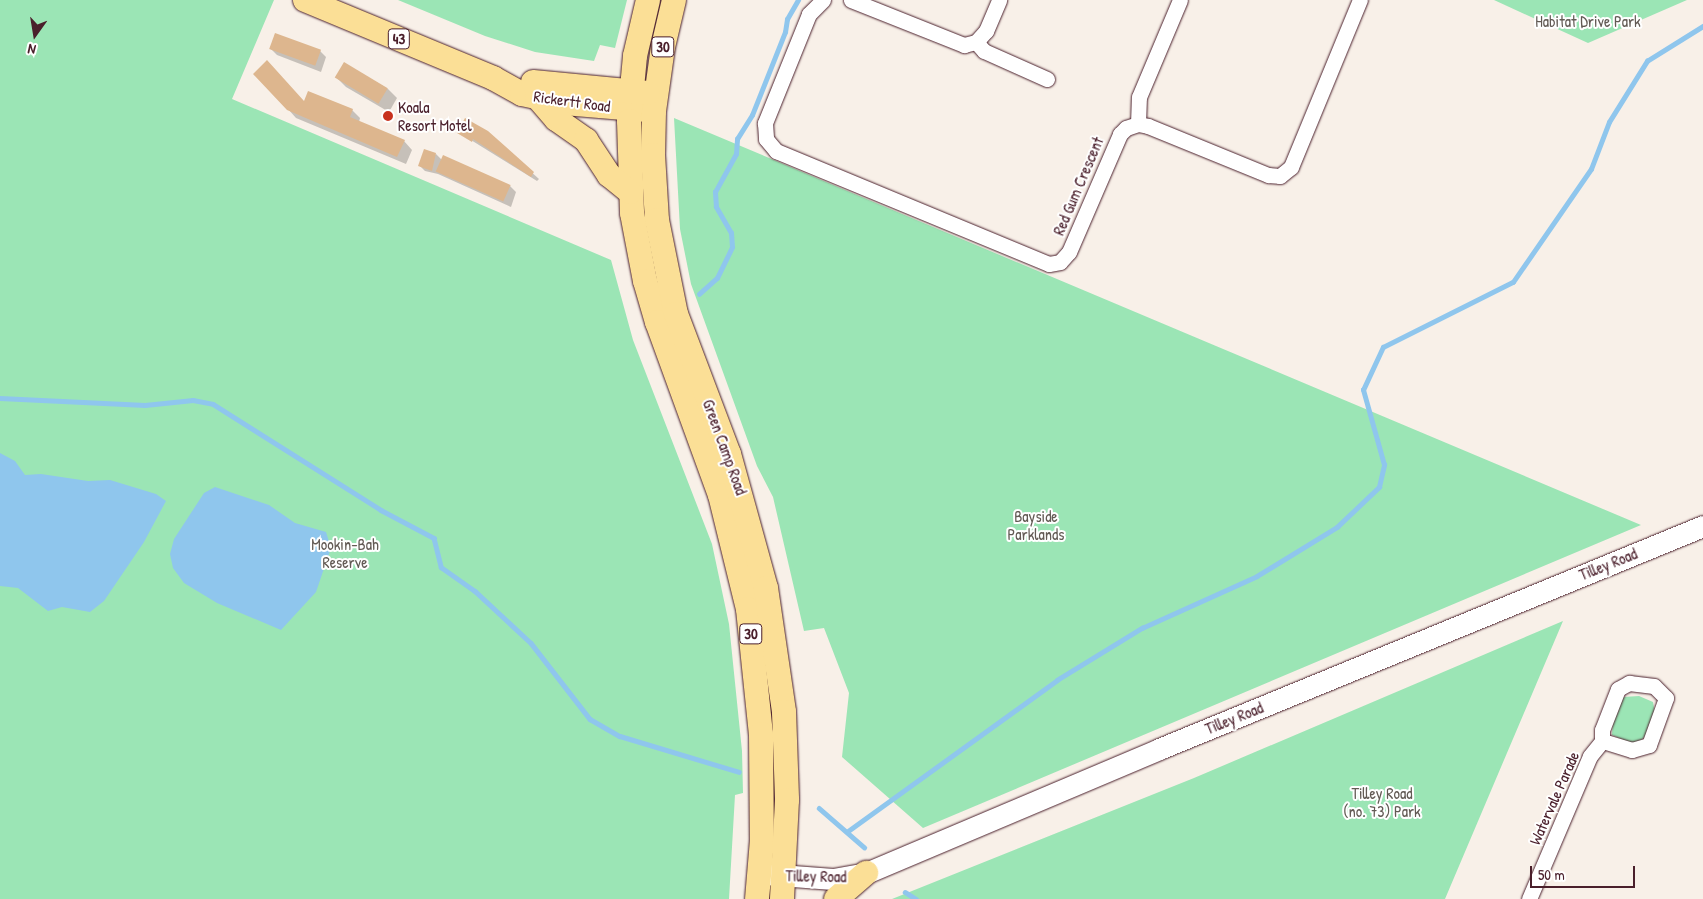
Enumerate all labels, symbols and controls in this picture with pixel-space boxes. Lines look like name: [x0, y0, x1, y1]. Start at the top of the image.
north arrow: [10, 10, 60, 60]
park label: Habitat Drive Park: [1535, 11, 1641, 31]
road number: 43: [388, 26, 410, 52]
road number: 30: [650, 34, 676, 60]
text: N: [26, 40, 37, 60]
street label: Rickertt Road: [532, 86, 612, 116]
place label: Koala Resort Motel: [398, 97, 472, 135]
marker: Koala Resort Motel: [382, 110, 394, 122]
street label: Red Gum Crescent: [1049, 134, 1107, 238]
street label: Green Camp Road: [699, 397, 751, 497]
park label: Bayside Parklands: [1008, 506, 1064, 544]
park label: Mookin-Bah Reserve: [311, 534, 379, 572]
street label: Tilley Road: [1576, 544, 1640, 584]
road number: 30: [738, 622, 764, 646]
street label: Tilley Road: [1202, 698, 1266, 738]
street label: Watervale Parade: [1525, 748, 1583, 848]
park label: Tilley Road (no. 73) Park: [1343, 783, 1421, 821]
scale bar: [1533, 856, 1638, 888]
text: 50 m: [1538, 864, 1565, 885]
street label: Tilley Road: [785, 866, 847, 886]

